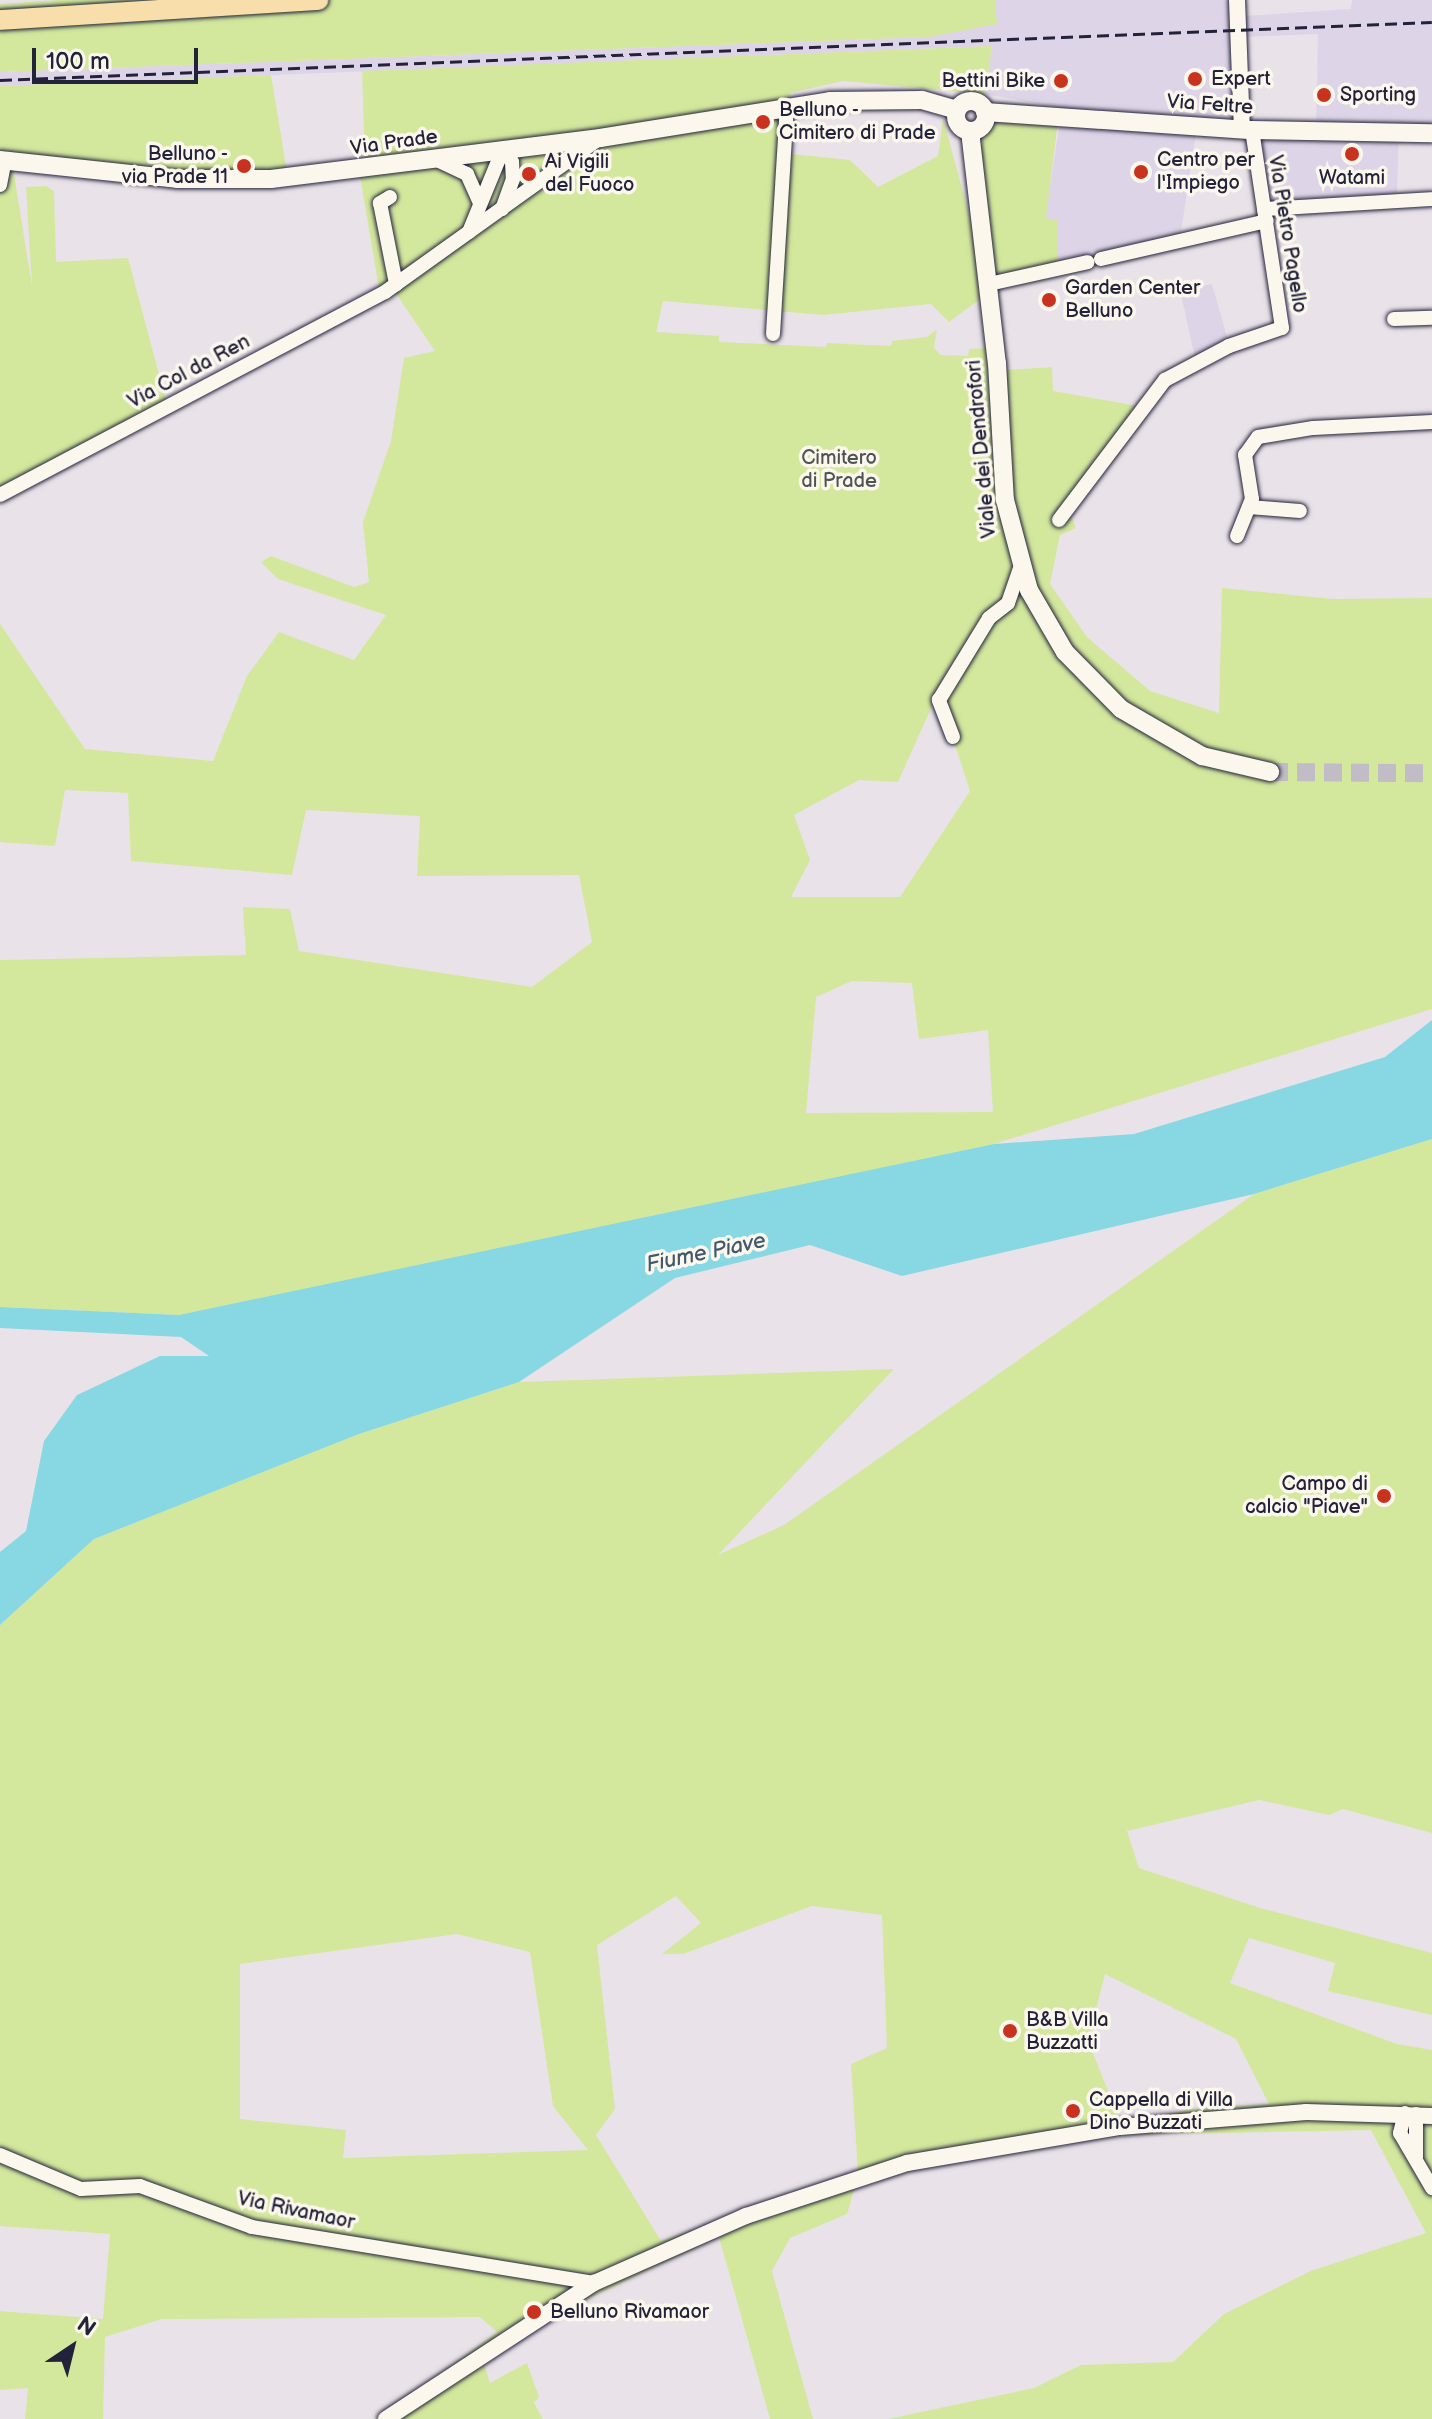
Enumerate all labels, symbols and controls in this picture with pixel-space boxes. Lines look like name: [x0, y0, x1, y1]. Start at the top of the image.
scale bar: [36, 32, 202, 82]
text: 100 m: [46, 47, 110, 76]
place label: Expert: [1211, 67, 1271, 91]
place label: Bettini Bike: [941, 69, 1045, 93]
marker: Expert: [1186, 70, 1204, 88]
marker: Bettini Bike: [1052, 72, 1070, 90]
place label: Sporting: [1340, 83, 1416, 107]
marker: Sporting: [1315, 86, 1333, 104]
street label: Via Feltre: [1166, 90, 1254, 120]
place label: Belluno - Cimitero di Prade: [779, 98, 936, 145]
marker: Belluno - Cimitero di Prade: [754, 113, 772, 131]
street label: Via Prade: [349, 125, 439, 161]
place label: Belluno - via Prade 11: [122, 142, 228, 189]
marker: Watami: [1343, 145, 1361, 163]
place label: Centro per l'Impiego: [1157, 148, 1255, 195]
place label: Ai Vigili del Fuoco: [545, 150, 634, 197]
street label: Via Pietro Pagello: [1263, 153, 1311, 315]
marker: Belluno - via Prade 11: [235, 157, 253, 175]
marker: Centro per l'Impiego: [1132, 163, 1150, 181]
marker: Ai Vigili del Fuoco: [520, 165, 538, 183]
place label: Watami: [1319, 166, 1385, 190]
place label: Garden Center Belluno: [1065, 276, 1200, 323]
marker: Garden Center Belluno: [1040, 291, 1058, 309]
street label: Via Col da Ren: [124, 330, 254, 414]
street label: Viale dei Dendrofori: [962, 359, 1002, 539]
park label: Cimitero di Prade: [801, 447, 877, 494]
water label: Fiume Piave: [644, 1227, 768, 1279]
place label: Campo di calcio "Piave": [1245, 1472, 1368, 1519]
marker: Campo di calcio "Piave": [1375, 1487, 1393, 1505]
place label: B&B Villa Buzzatti: [1026, 2008, 1109, 2055]
marker: B&B Villa Buzzatti: [1001, 2022, 1019, 2040]
place label: Cappella di Villa Dino Buzzati: [1089, 2088, 1234, 2135]
marker: Cappella di Villa Dino Buzzati: [1064, 2102, 1082, 2120]
street label: Via Rivamaor: [235, 2187, 357, 2235]
place label: Belluno Rivamaor: [550, 2300, 709, 2324]
marker: Belluno Rivamaor: [525, 2303, 543, 2321]
north arrow: [32, 2307, 112, 2387]
text: N: [72, 2311, 101, 2343]

